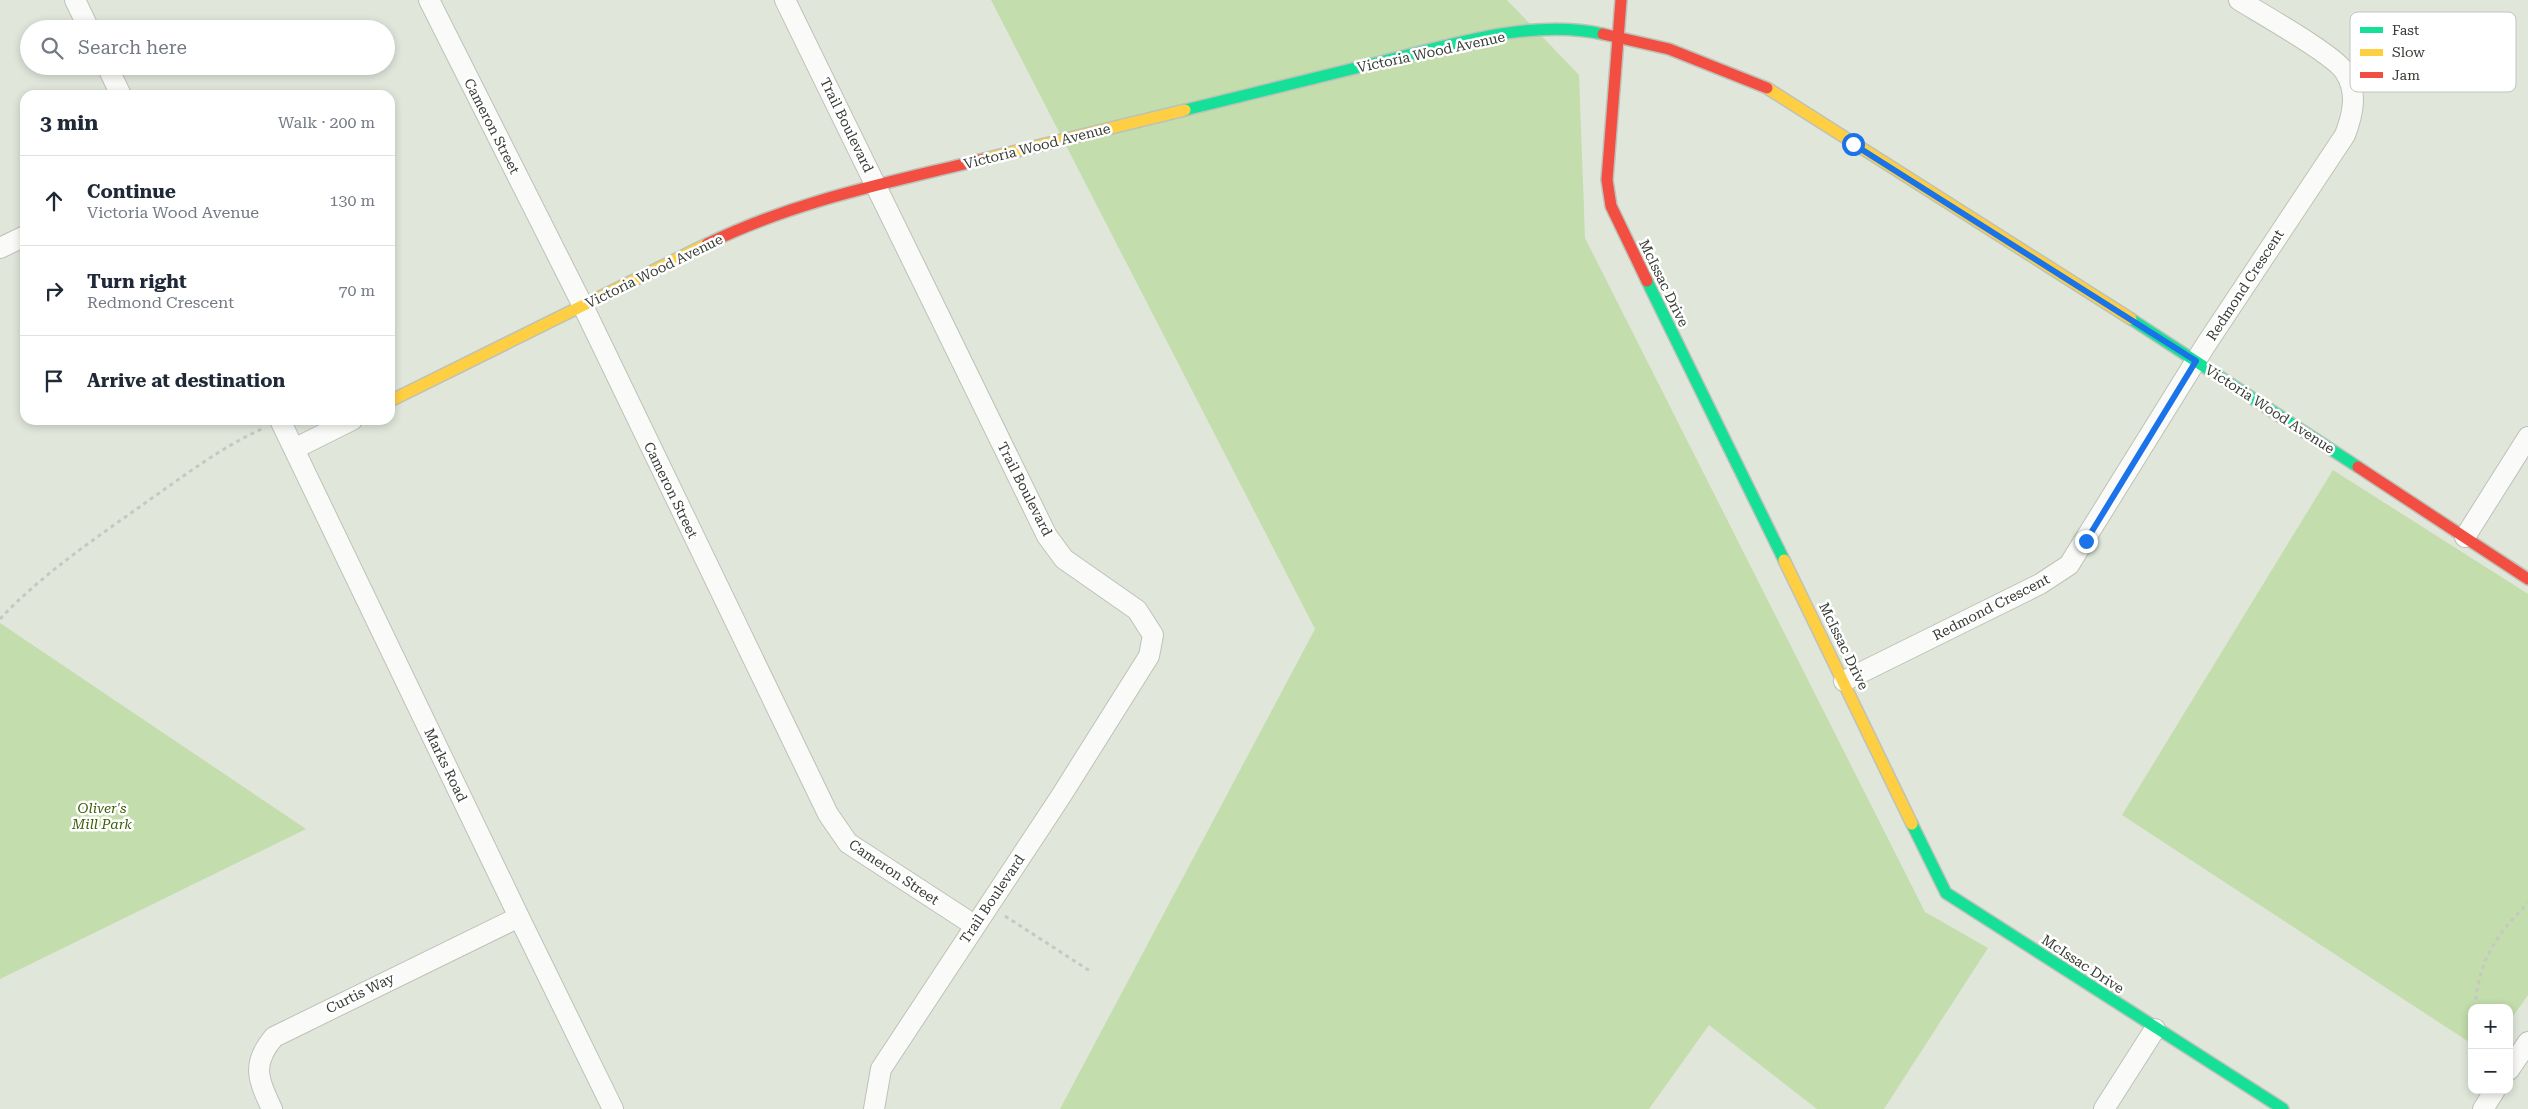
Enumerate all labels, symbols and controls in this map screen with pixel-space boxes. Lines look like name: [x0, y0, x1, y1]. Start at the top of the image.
legend: [2350, 12, 2516, 92]
search box: [20, 20, 395, 75]
text: Fast: [2392, 22, 2419, 38]
street label: Victoria Wood Avenue: [1356, 28, 1507, 75]
icon: search: [38, 34, 66, 62]
text: Search here: [78, 36, 187, 59]
text: Slow: [2392, 44, 2425, 60]
text: Jam: [2392, 67, 2420, 83]
street label: Trail Boulevard: [817, 75, 877, 175]
street label: Cameron Street: [461, 76, 523, 176]
text: 3 min: [40, 111, 98, 135]
text: Walk · 200 m: [278, 113, 375, 132]
street label: Victoria Wood Avenue: [962, 120, 1112, 172]
route start: [1842, 133, 1865, 156]
text: Continue: [87, 180, 176, 203]
icon: ahead: [40, 187, 68, 215]
text: 130 m: [329, 191, 375, 210]
text: Victoria Wood Avenue: [87, 203, 259, 222]
street label: Redmond Crescent: [2203, 227, 2287, 343]
street label: Victoria Wood Avenue: [583, 231, 725, 311]
street label: McIssac Drive: [1636, 237, 1692, 329]
text: Turn right: [87, 270, 187, 293]
icon: right: [40, 277, 68, 305]
text: 70 m: [338, 281, 375, 300]
text: Redmond Crescent: [87, 293, 234, 312]
street label: Victoria Wood Avenue: [2202, 361, 2338, 457]
icon: arrive: [40, 367, 68, 395]
text: Arrive at destination: [87, 369, 285, 392]
street label: Cameron Street: [641, 439, 701, 541]
street label: Trail Boulevard: [994, 439, 1056, 539]
route end: [2075, 530, 2098, 553]
street label: Redmond Crescent: [1930, 571, 2052, 643]
street label: McIssac Drive: [1816, 600, 1872, 692]
street label: Marks Road: [421, 726, 471, 804]
park label: Oliver's Mill Park: [71, 800, 132, 832]
street label: Cameron Street: [846, 836, 942, 908]
street label: Trail Boulevard: [956, 852, 1028, 946]
street label: McIssac Drive: [2039, 931, 2127, 997]
street label: Curtis Way: [323, 969, 397, 1016]
map controls: [2468, 1004, 2513, 1094]
button: +: [2468, 1004, 2513, 1049]
button: −: [2468, 1049, 2513, 1094]

